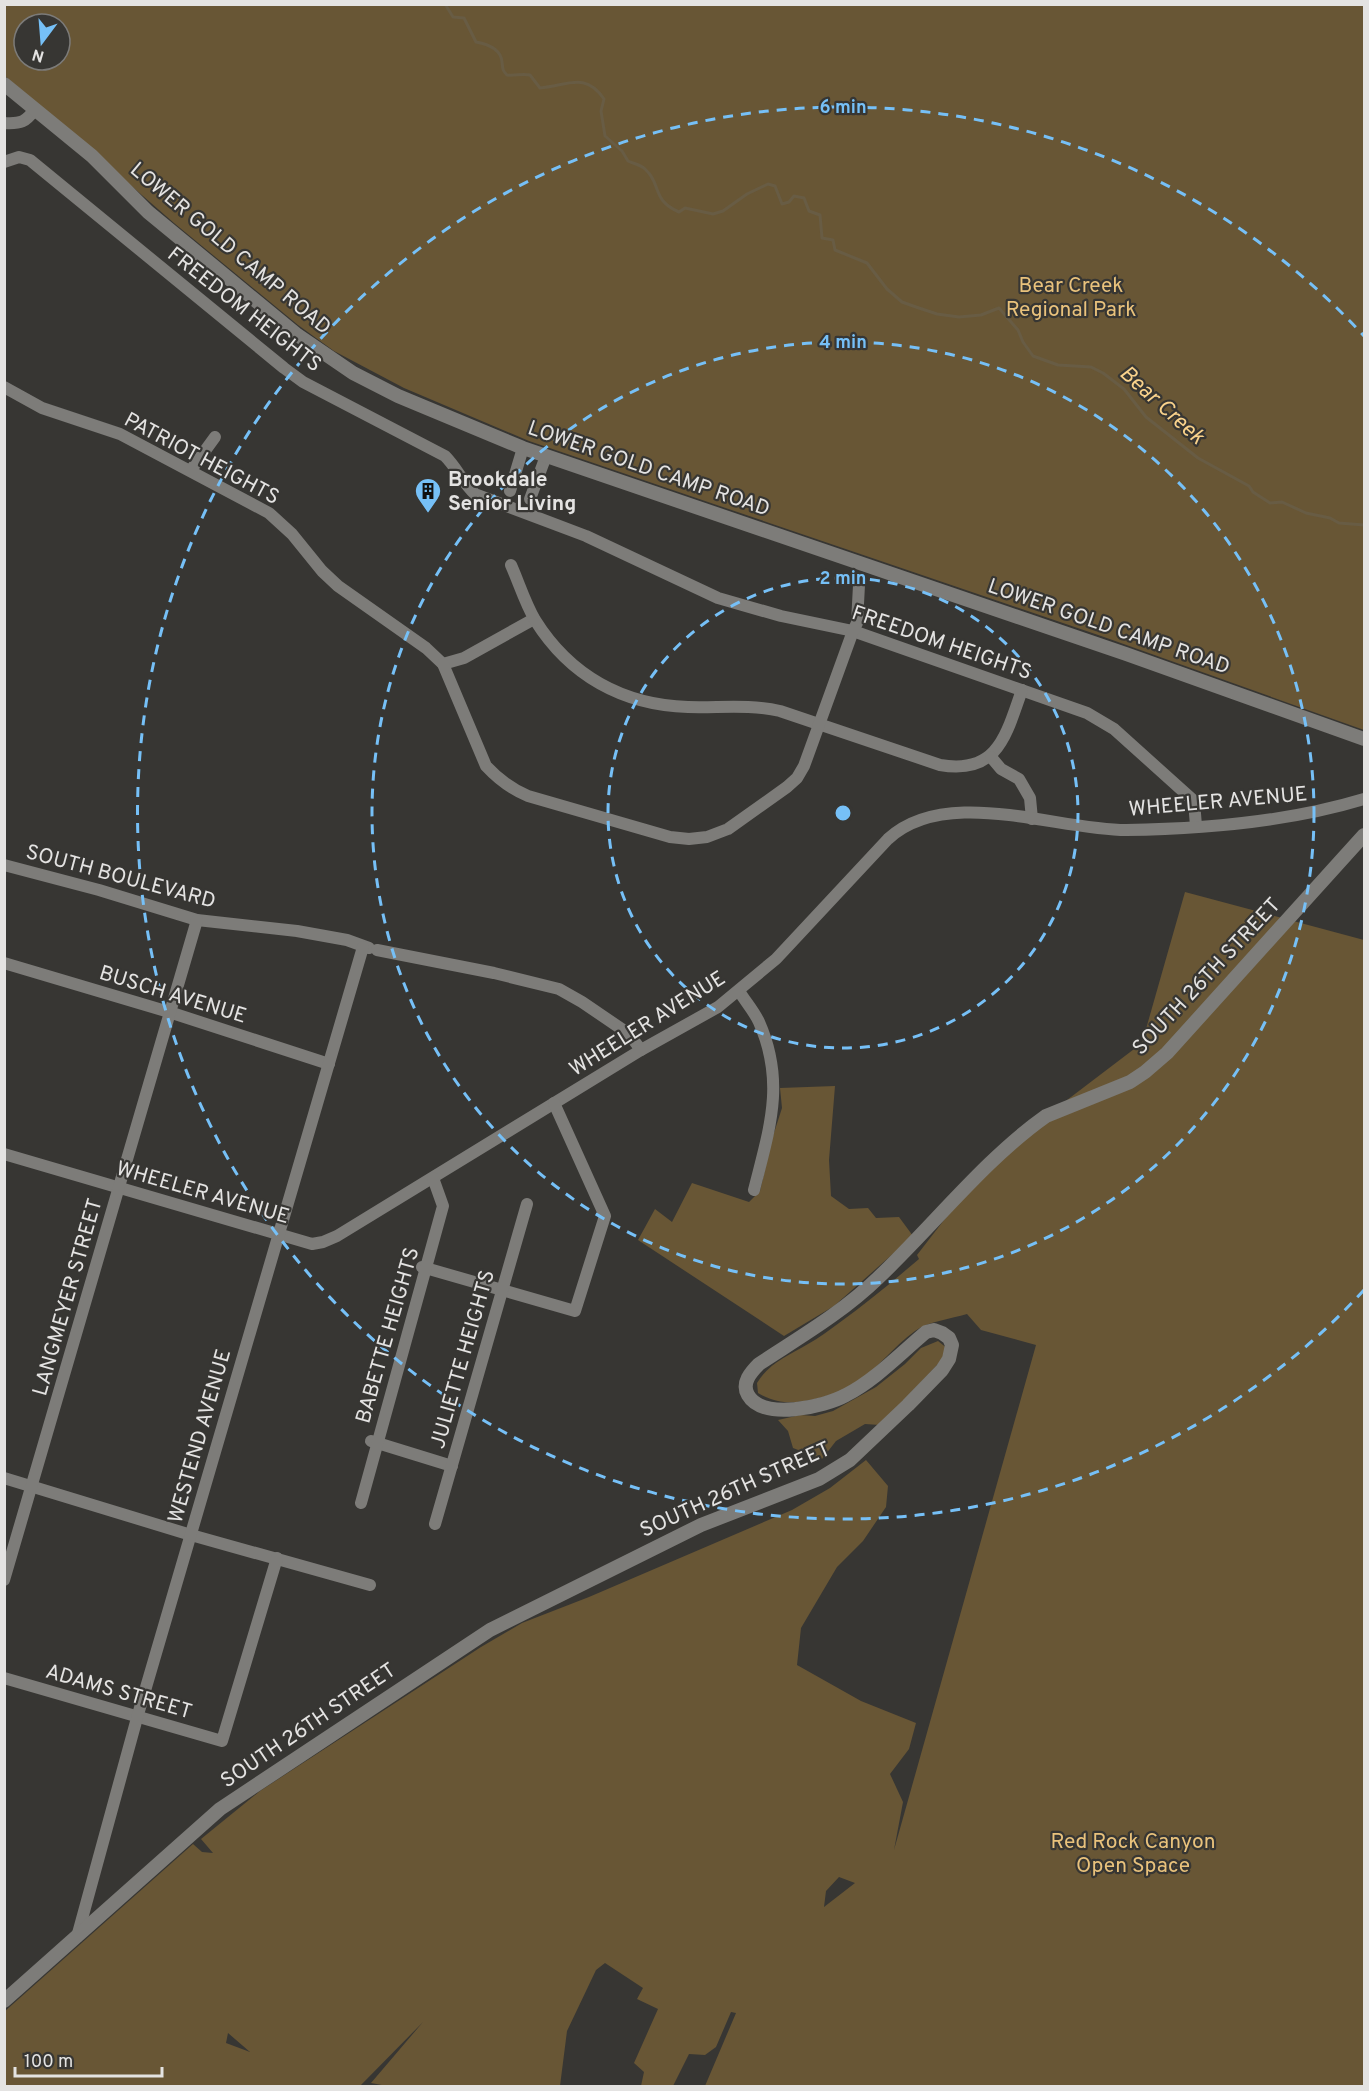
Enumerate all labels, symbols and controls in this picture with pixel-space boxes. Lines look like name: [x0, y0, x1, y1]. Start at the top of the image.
north arrow: [12, 12, 72, 72]
text: N: [30, 43, 47, 66]
text: 6 min: [819, 97, 867, 120]
street label: LOWER GOLD CAMP ROAD: [124, 157, 336, 341]
street label: FREEDOM HEIGHTS: [161, 241, 327, 379]
park label: Bear Creek Regional Park: [1006, 273, 1136, 324]
text: 4 min: [819, 332, 867, 355]
water label: Bear Creek: [1113, 361, 1210, 452]
street label: PATRIOT HEIGHTS: [119, 407, 284, 512]
street label: LOWER GOLD CAMP ROAD: [524, 415, 773, 524]
place label: Brookdale Senior Living: [448, 467, 576, 518]
building icon: Brookdale Senior Living: [413, 476, 443, 514]
text: 2 min: [819, 568, 867, 591]
street label: LOWER GOLD CAMP ROAD: [984, 573, 1233, 682]
street label: FREEDOM HEIGHTS: [848, 600, 1035, 687]
street label: WHEELER AVENUE: [1128, 781, 1309, 824]
centre of rings: [833, 803, 853, 823]
street label: SOUTH BOULEVARD: [23, 839, 219, 916]
street label: SOUTH 26TH STREET: [1127, 893, 1287, 1062]
street label: BUSCH AVENUE: [96, 960, 250, 1031]
street label: WHEELER AVENUE: [565, 965, 731, 1083]
street label: WHEELER AVENUE: [113, 1156, 292, 1231]
street label: LANGMEYER STREET: [27, 1196, 110, 1399]
street label: BABETTE HEIGHTS: [350, 1244, 427, 1427]
street label: JULIETTE HEIGHTS: [425, 1267, 502, 1452]
street label: WESTEND AVENUE: [163, 1346, 238, 1527]
street label: SOUTH 26TH STREET: [636, 1436, 835, 1545]
street label: SOUTH 26TH STREET: [216, 1657, 402, 1795]
street label: ADAMS STREET: [42, 1659, 195, 1726]
park label: Red Rock Canyon Open Space: [1050, 1829, 1216, 1880]
scale bar: [15, 2040, 162, 2078]
text: 100 m: [24, 2051, 73, 2074]

